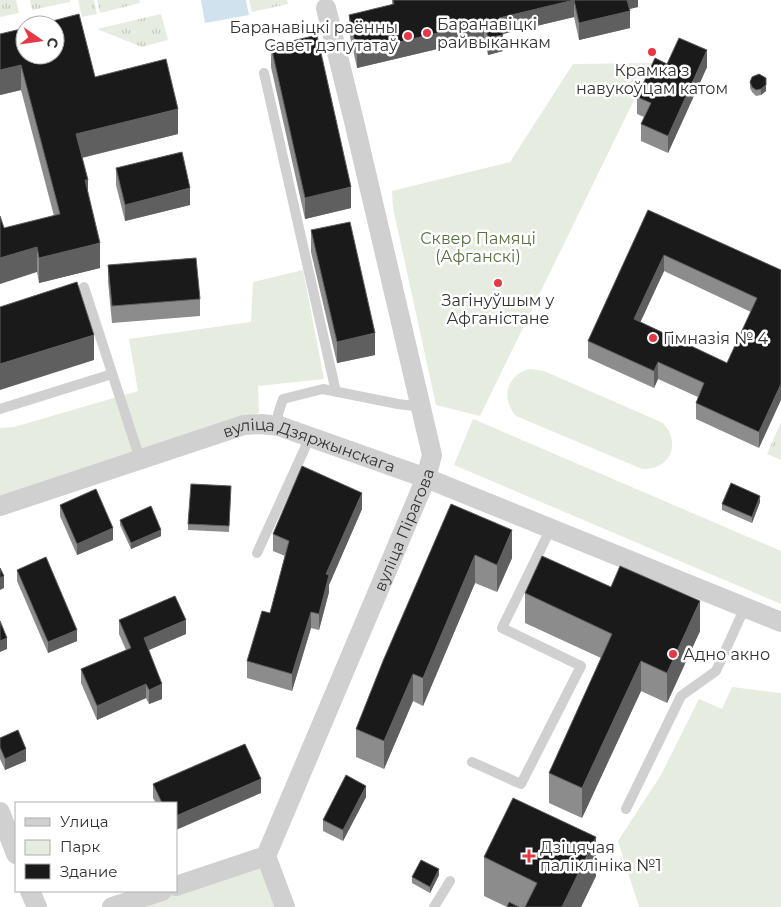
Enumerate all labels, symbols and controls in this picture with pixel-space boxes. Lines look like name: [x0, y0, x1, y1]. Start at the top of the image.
north arrow: [15, 15, 65, 65]
place label: Баранавіцкі райвыканкам: [437, 15, 551, 52]
place label: Баранавіцкі раённы Савет дэпутатаў: [229, 18, 398, 55]
marker: Баранавіцкі райвыканкам: [421, 27, 433, 39]
marker: Баранавіцкі раённы Савет дэпутатаў: [402, 30, 414, 42]
text: С: [43, 36, 63, 50]
marker: Крамка з навукоўцам катом: [646, 46, 658, 58]
place label: Крамка з навукоўцам катом: [576, 61, 728, 98]
park label: Сквер Памяці (Афганскі): [420, 229, 536, 266]
marker: Загінуўшым у Афганістане: [492, 277, 504, 289]
place label: Загінуўшым у Афганістане: [442, 291, 555, 328]
place label: Гімназія № 4: [663, 329, 769, 348]
marker: Гімназія № 4: [647, 332, 659, 344]
street label: вуліца Дзяржынскага: [220, 415, 398, 476]
street label: вуліца Пірагова: [370, 467, 438, 594]
place label: Адно акно: [683, 645, 770, 664]
marker: Адно акно: [667, 648, 679, 660]
legend: [15, 802, 178, 892]
text: Улица: [60, 812, 108, 831]
text: Парк: [60, 837, 100, 856]
place label: Дзіцячая паліклініка №1: [540, 838, 662, 875]
marker: Дзіцячая паліклініка №1: [522, 849, 536, 863]
text: Здание: [60, 862, 118, 881]

